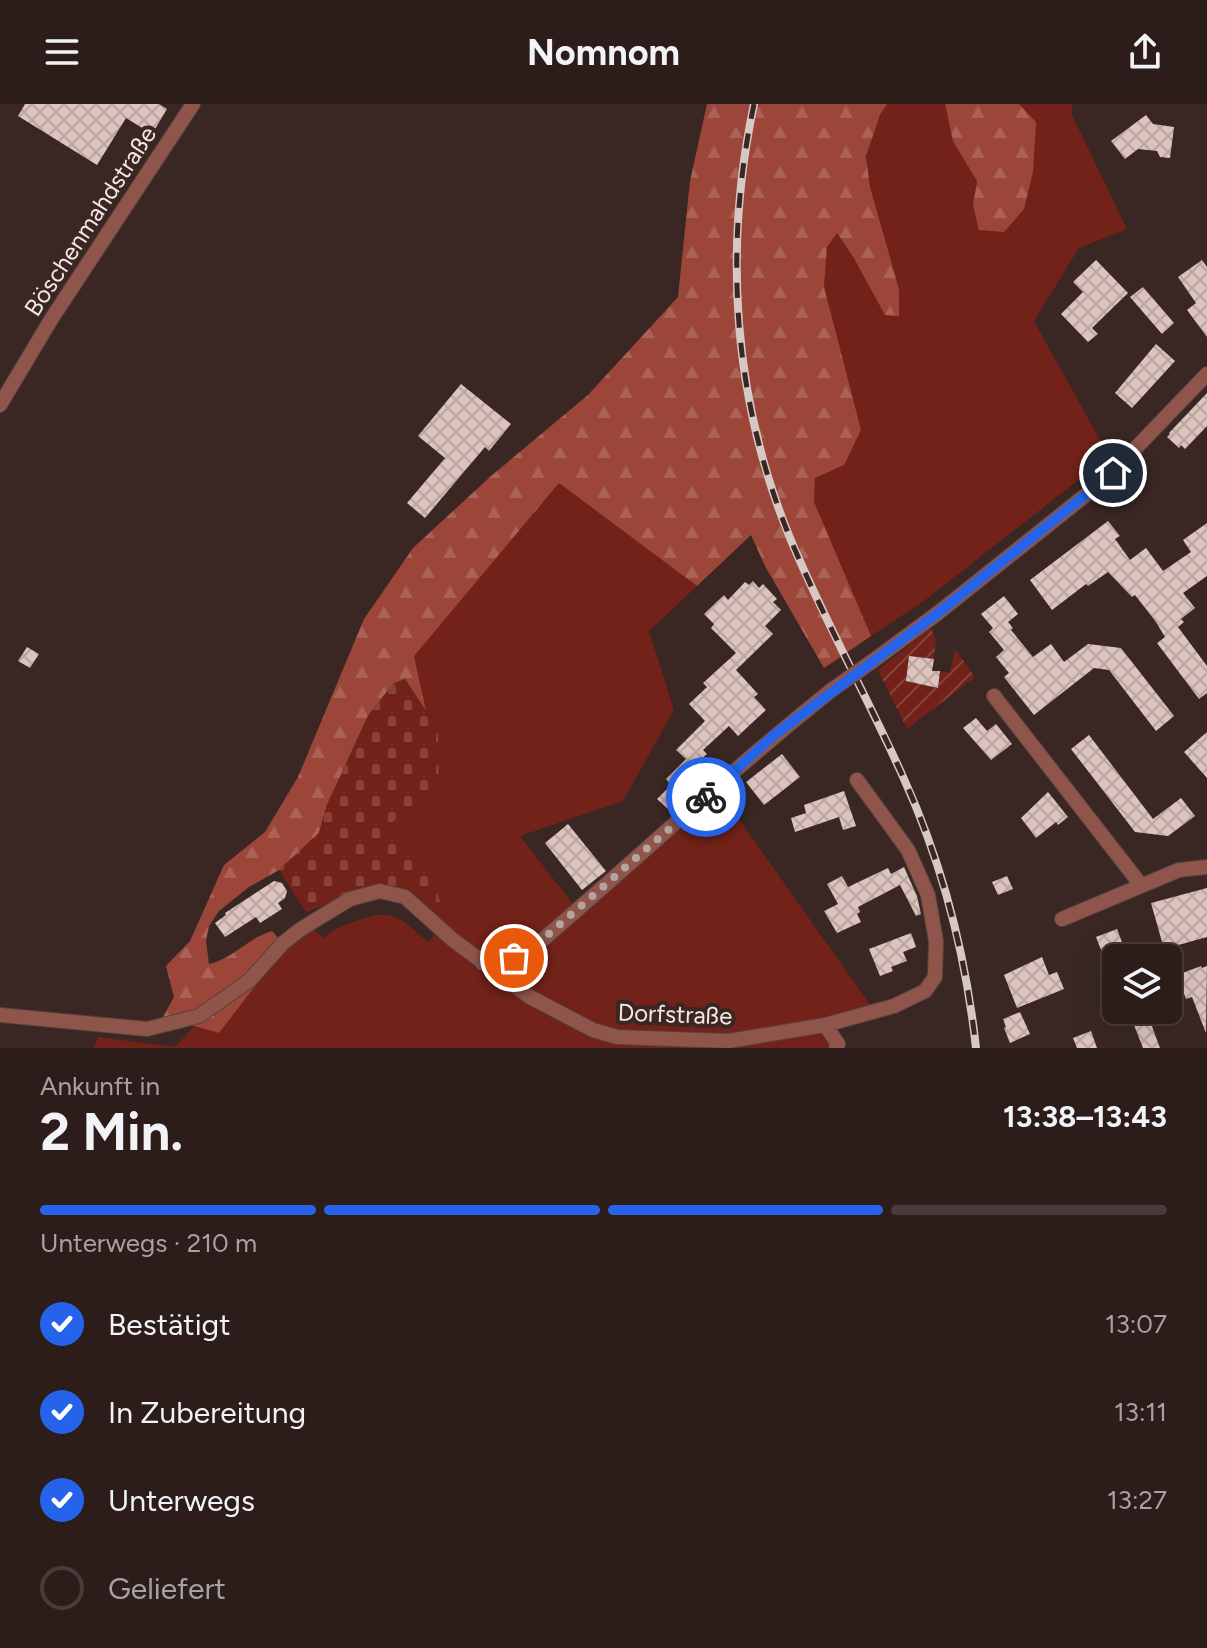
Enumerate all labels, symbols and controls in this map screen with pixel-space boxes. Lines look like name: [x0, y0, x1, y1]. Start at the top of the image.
icon: menu: [40, 30, 84, 74]
icon: share: [1123, 30, 1167, 74]
text: Nomnom: [527, 31, 680, 74]
street label: Böschenmahdstraße: [18, 121, 162, 321]
pin: [1079, 439, 1147, 507]
icon: home: [1091, 451, 1135, 495]
courier: [666, 757, 746, 837]
icon: bike: [684, 775, 728, 819]
pin: [480, 924, 548, 992]
icon: bag: [492, 936, 536, 980]
map controls: [1102, 944, 1182, 1024]
button: layers: [1102, 944, 1182, 1024]
street label: Dorfstraße: [617, 998, 733, 1030]
text: Ankunft in: [40, 1070, 160, 1102]
text: 13:38–13:43: [1003, 1098, 1167, 1135]
text: 2 Min.: [40, 1101, 183, 1163]
text: Unterwegs · 210 m: [40, 1227, 257, 1259]
icon: check: [40, 1302, 84, 1346]
text: Bestätigt: [108, 1306, 231, 1343]
text: 13:07: [1105, 1308, 1167, 1340]
icon: check: [40, 1390, 84, 1434]
text: In Zubereitung: [108, 1394, 306, 1431]
text: 13:11: [1114, 1396, 1167, 1428]
icon: check: [40, 1478, 84, 1522]
text: Unterwegs: [108, 1482, 255, 1519]
text: 13:27: [1107, 1484, 1167, 1516]
text: Geliefert: [108, 1570, 226, 1607]

